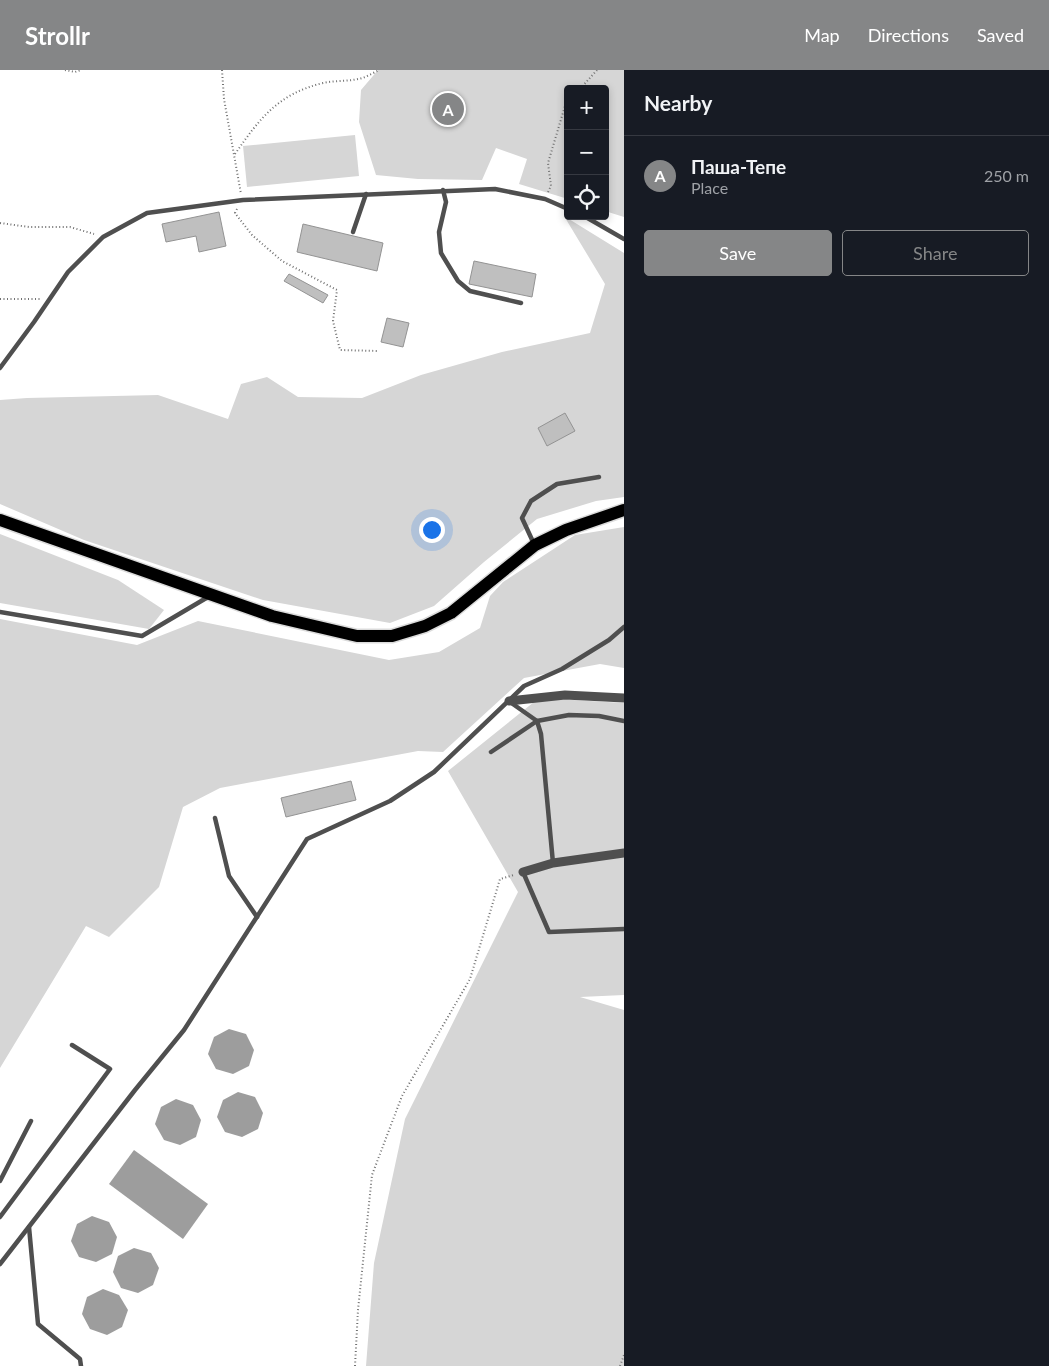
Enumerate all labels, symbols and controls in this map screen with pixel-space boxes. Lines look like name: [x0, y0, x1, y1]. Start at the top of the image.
text: Strollr: [25, 21, 90, 50]
text: Map: [804, 24, 840, 46]
text: Directions: [868, 24, 949, 46]
text: Saved: [977, 24, 1024, 46]
map controls: [564, 85, 609, 220]
button: +: [564, 85, 609, 130]
pin: A: [432, 90, 464, 128]
text: Nearby: [644, 90, 712, 115]
button: −: [564, 130, 609, 175]
text: Паша-Тепе: [691, 155, 786, 178]
text: A: [654, 166, 666, 185]
text: 250 m: [984, 166, 1029, 185]
button: locate: [564, 175, 609, 220]
text: Place: [691, 178, 728, 197]
button: Save: [644, 230, 832, 276]
button: Share: [842, 230, 1029, 276]
your location: [419, 517, 445, 543]

